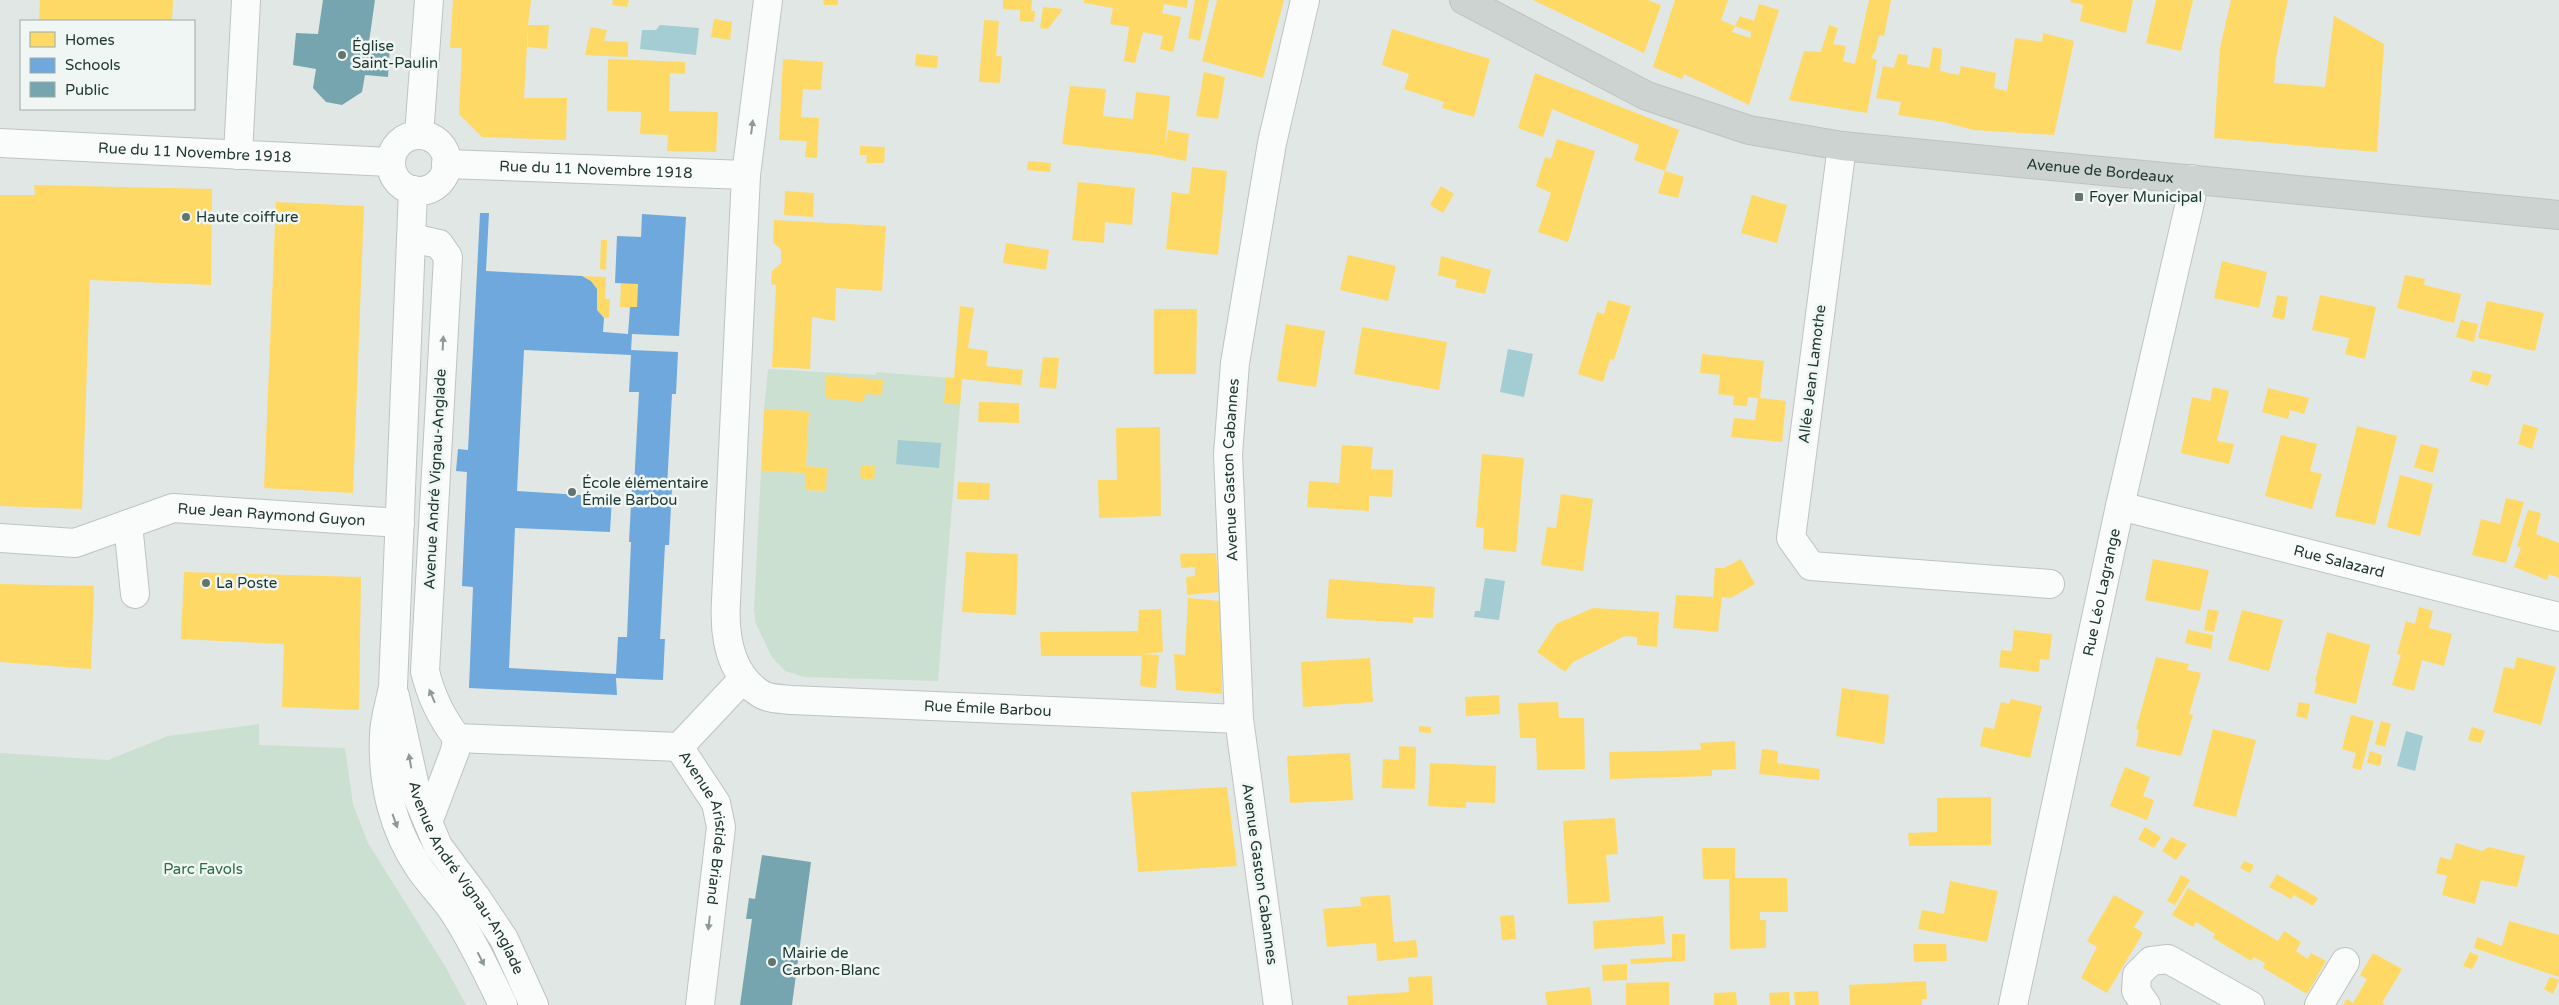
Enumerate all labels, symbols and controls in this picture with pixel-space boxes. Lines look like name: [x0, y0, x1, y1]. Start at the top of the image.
legend: [20, 20, 195, 110]
text: Homes: [65, 31, 115, 49]
place label: Église Saint-Paulin: [352, 37, 438, 72]
marker: Église Saint-Paulin: [336, 49, 348, 61]
text: Schools: [65, 56, 121, 74]
text: Public: [65, 81, 109, 99]
one-way arrow: [748, 119, 756, 135]
street label: Rue du 11 Novembre 1918: [98, 139, 292, 166]
street label: Avenue de Bordeaux: [2026, 155, 2175, 187]
street label: Rue du 11 Novembre 1918: [499, 157, 693, 182]
place label: Foyer Municipal: [2089, 188, 2202, 206]
marker: Foyer Municipal: [2073, 191, 2085, 203]
place label: Haute coiffure: [196, 208, 298, 226]
marker: Haute coiffure: [180, 211, 192, 223]
street label: Allée Jean Lamothe: [1795, 304, 1829, 444]
one-way arrow: [440, 335, 448, 351]
street label: Avenue André Vignau-Anglade: [420, 368, 450, 590]
street label: Avenue Gaston Cabannes: [1219, 378, 1243, 562]
place label: École élémentaire Émile Barbou: [582, 474, 708, 509]
marker: École élémentaire Émile Barbou: [566, 486, 578, 498]
street label: Rue Jean Raymond Guyon: [177, 499, 366, 530]
street label: Rue Léo Lagrange: [2079, 527, 2124, 658]
street label: Rue Salazard: [2292, 541, 2386, 582]
place label: La Poste: [216, 574, 277, 592]
marker: La Poste: [200, 577, 212, 589]
one-way arrow: [428, 689, 436, 703]
street label: Rue Émile Barbou: [923, 697, 1052, 720]
street label: Avenue Aristide Briand: [675, 747, 730, 906]
one-way arrow: [406, 753, 414, 769]
street label: Avenue André Vignau-Anglade: [405, 779, 528, 977]
street label: Avenue Gaston Cabannes: [1238, 782, 1282, 966]
one-way arrow: [392, 814, 400, 829]
park label: Parc Favols: [163, 860, 243, 878]
one-way arrow: [705, 915, 713, 931]
place label: Mairie de Carbon-Blanc: [782, 944, 880, 979]
one-way arrow: [477, 952, 485, 966]
marker: Mairie de Carbon-Blanc: [766, 956, 778, 968]

